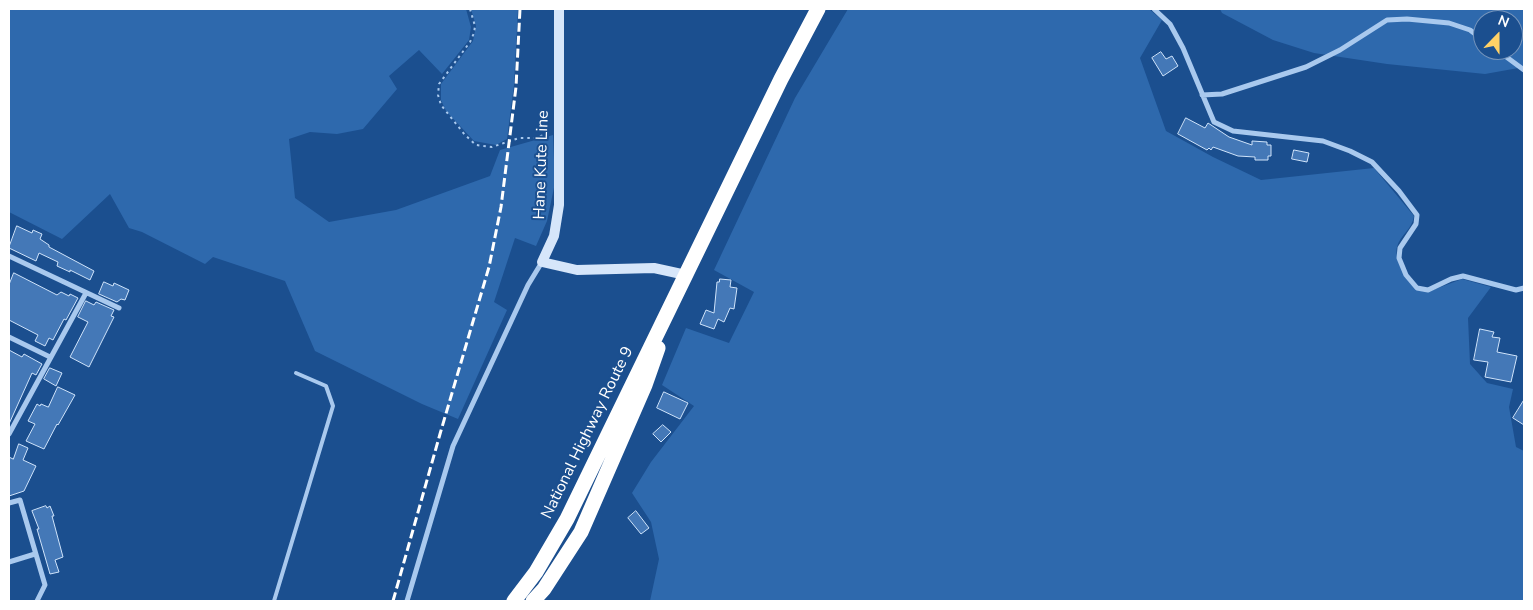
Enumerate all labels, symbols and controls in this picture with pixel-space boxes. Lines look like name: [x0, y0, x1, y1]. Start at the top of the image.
north arrow: [1473, 10, 1523, 60]
text: N: [1495, 11, 1512, 32]
street label: Hane Kute Line: [530, 110, 554, 220]
street label: National Highway Route 9: [538, 344, 638, 522]

